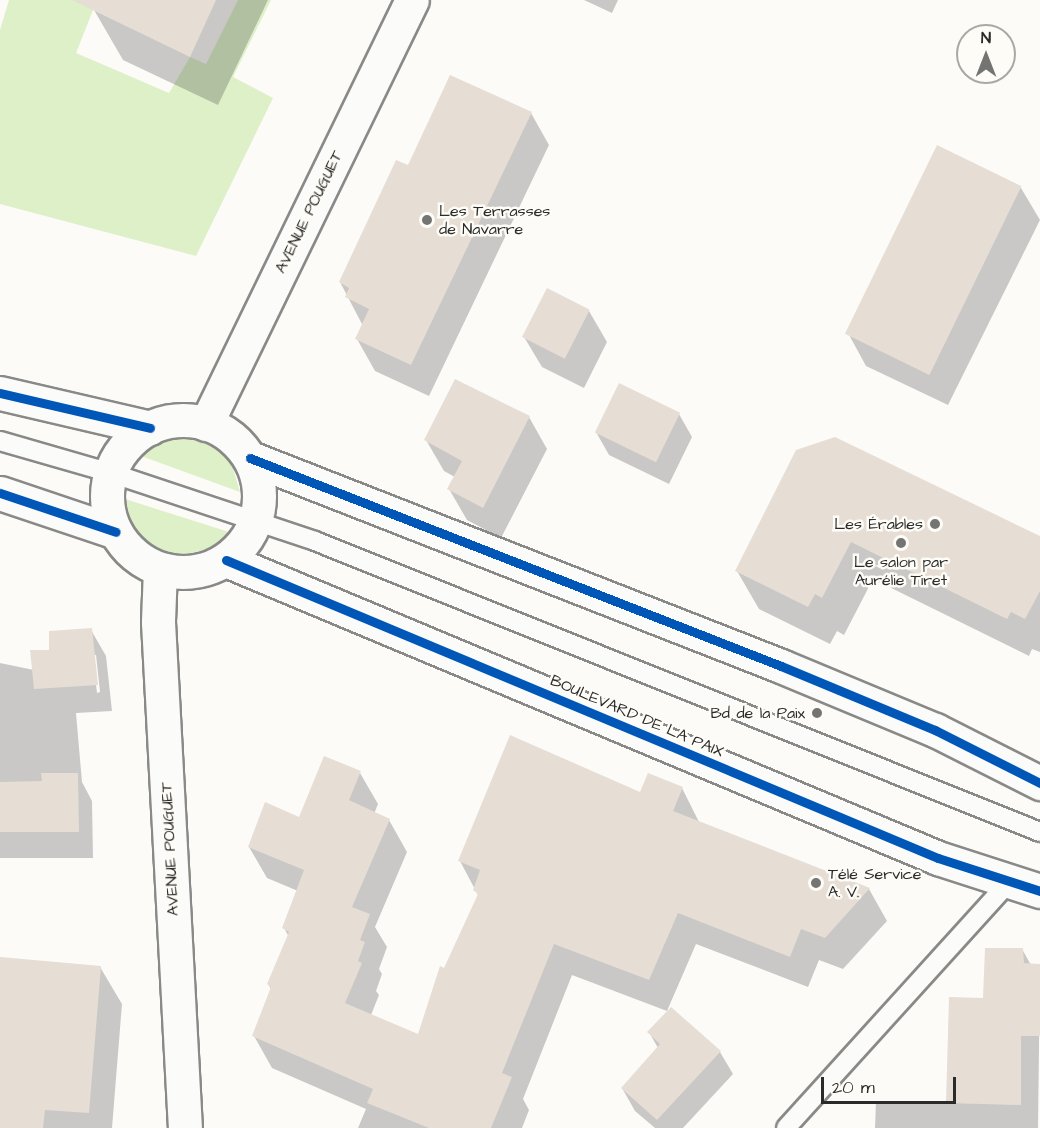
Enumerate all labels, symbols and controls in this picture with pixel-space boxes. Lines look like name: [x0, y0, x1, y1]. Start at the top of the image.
north arrow: [956, 24, 1016, 84]
text: N: [981, 27, 991, 49]
street label: AVENUE POUGUET: [271, 148, 347, 276]
place label: Les Terrasses de Navarre: [439, 201, 550, 239]
marker: Les Terrasses de Navarre: [420, 213, 434, 227]
place label: Les Érables: [834, 514, 923, 534]
marker: Les Érables: [928, 517, 942, 531]
marker: Le salon par Aurélie Tiret: [894, 536, 908, 550]
place label: Le salon par Aurélie Tiret: [854, 552, 948, 590]
street label: BOULEVARD DE LA PAIX: [547, 671, 727, 761]
place label: Bd de la Paix: [710, 703, 805, 723]
marker: Bd de la Paix: [810, 706, 824, 720]
street label: AVENUE POUGUET: [157, 782, 183, 916]
place label: Télé Service A. V.: [828, 864, 921, 902]
marker: Télé Service A. V.: [809, 876, 823, 890]
scale bar: [824, 1065, 959, 1103]
text: 20 m: [832, 1075, 875, 1100]

